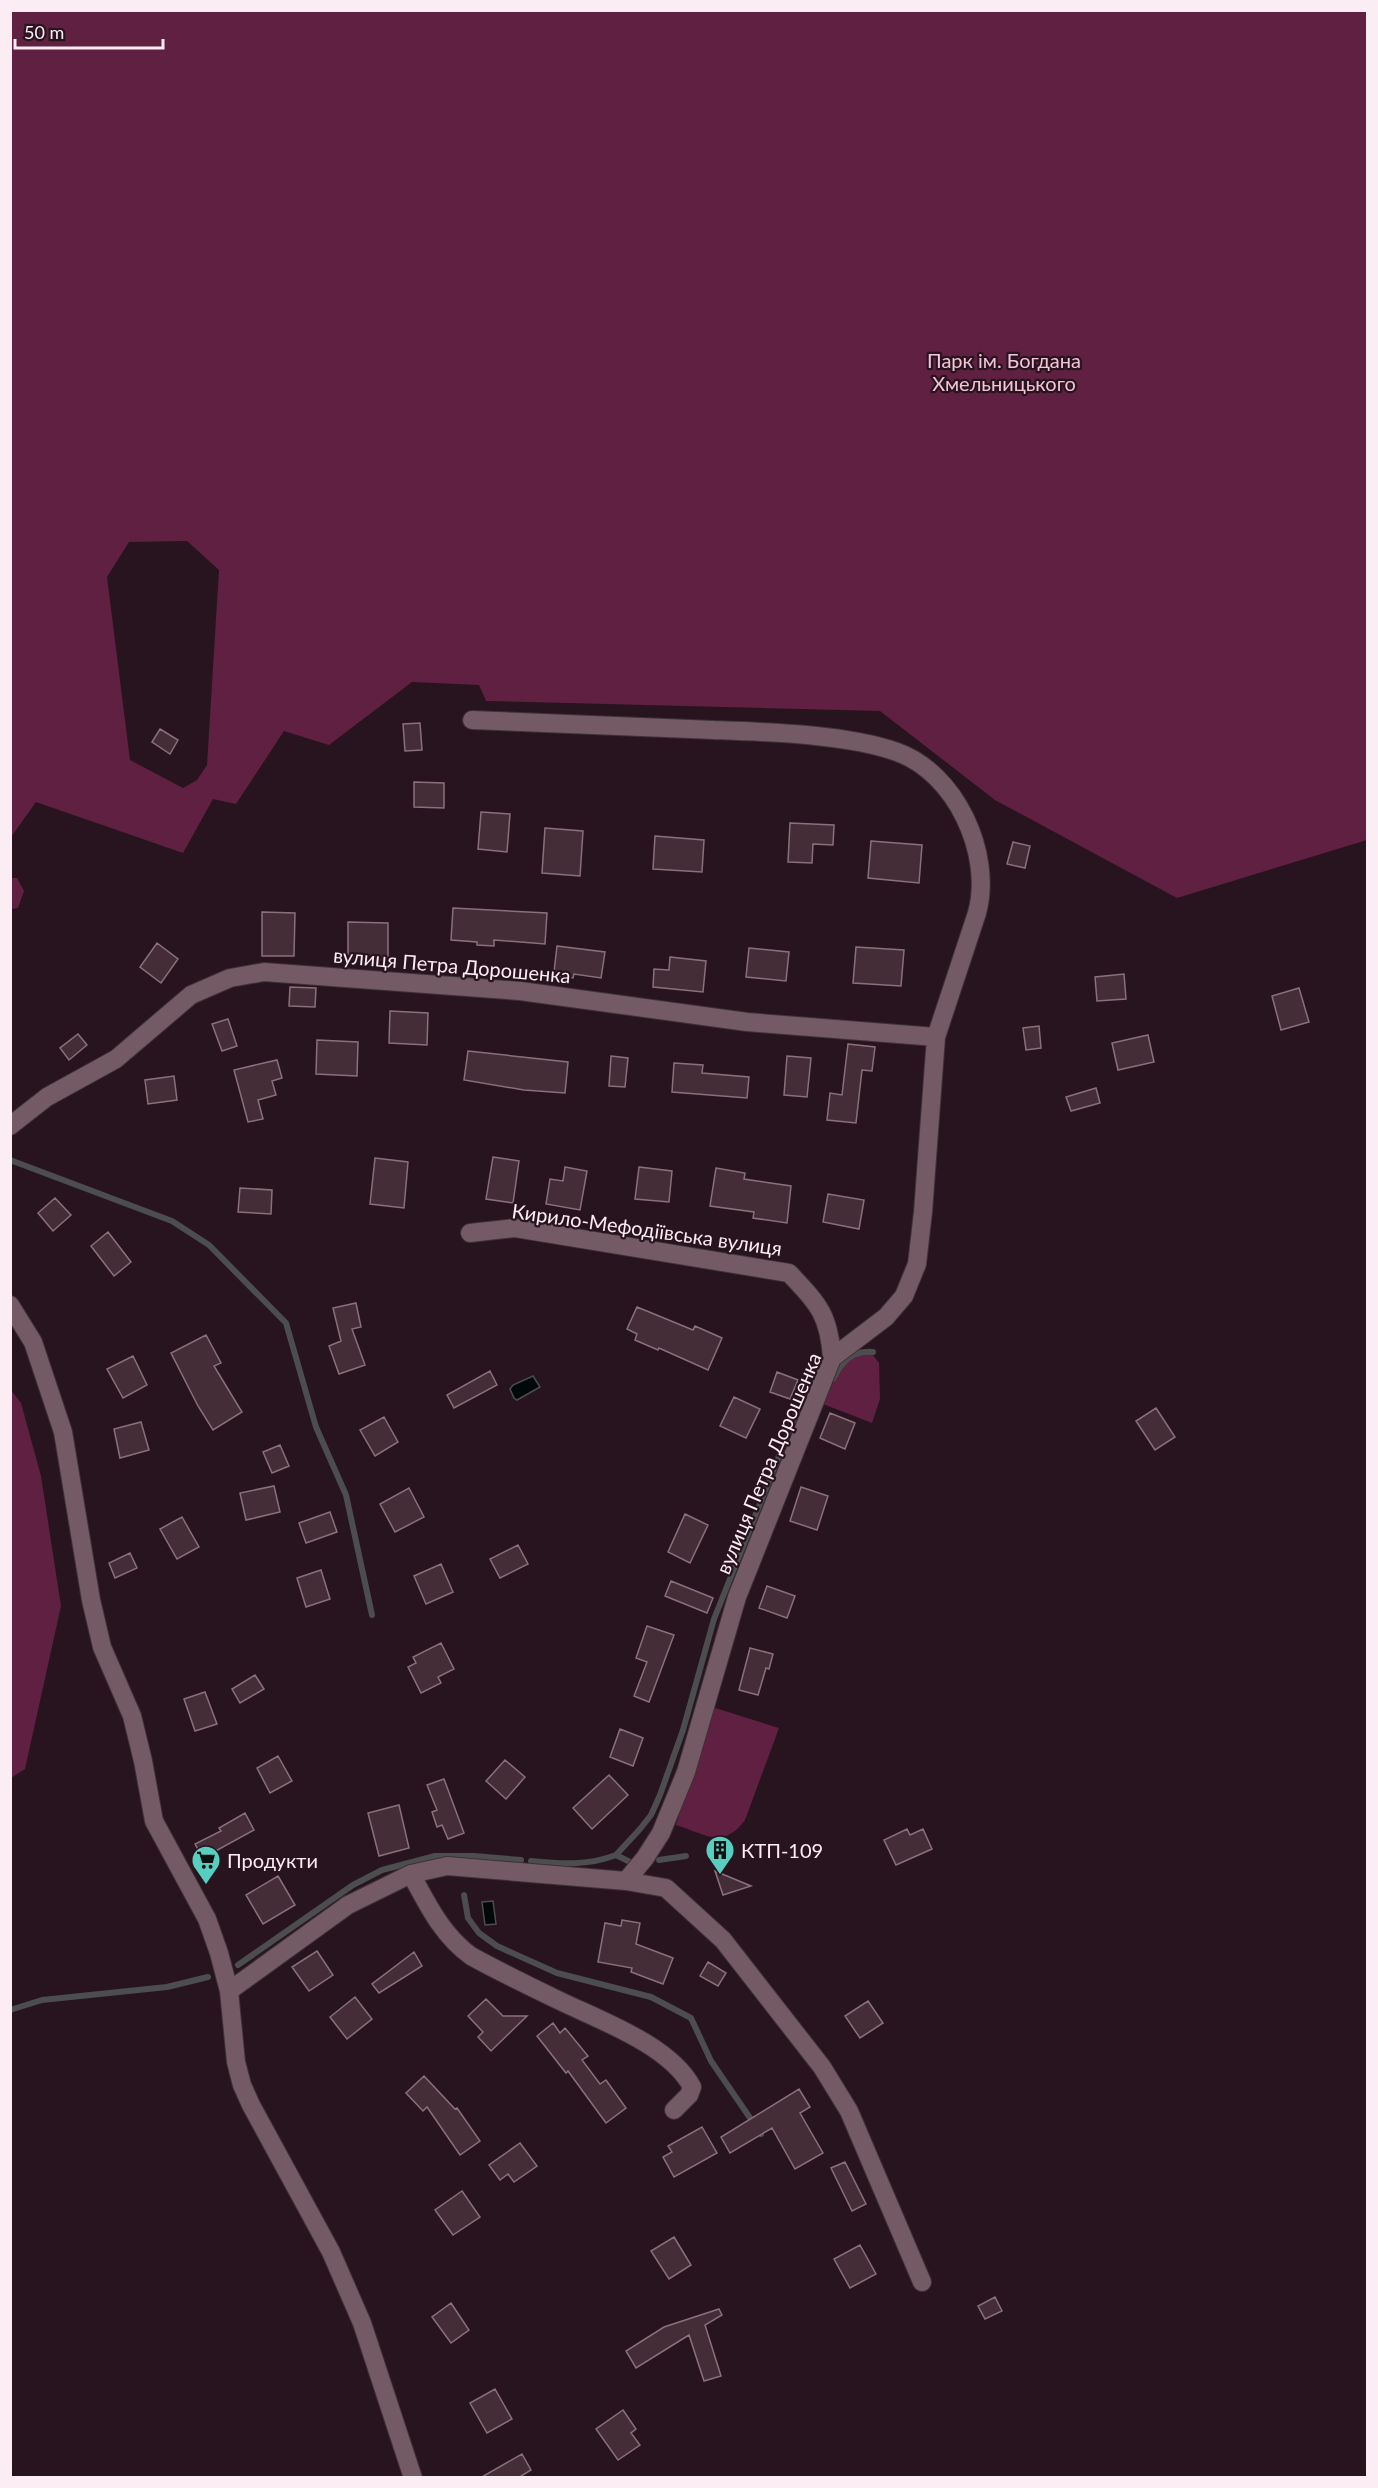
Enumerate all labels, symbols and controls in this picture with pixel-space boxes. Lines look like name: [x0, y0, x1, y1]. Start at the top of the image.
scale bar: [15, 12, 164, 50]
text: 50 m: [24, 21, 64, 43]
park label: Парк ім. Богдана Хмельницького: [927, 348, 1081, 395]
street label: вулиця Петра Дорошенка: [332, 943, 572, 987]
street label: Кирило-Мефодіївська вулиця: [510, 1198, 784, 1260]
street label: вулиця Петра Дорошенка: [710, 1349, 826, 1577]
building icon: КТП-109: [704, 1834, 736, 1876]
place label: КТП-109: [741, 1838, 823, 1862]
supermarket icon: Продукти: [190, 1844, 222, 1886]
place label: Продукти: [227, 1848, 318, 1872]

